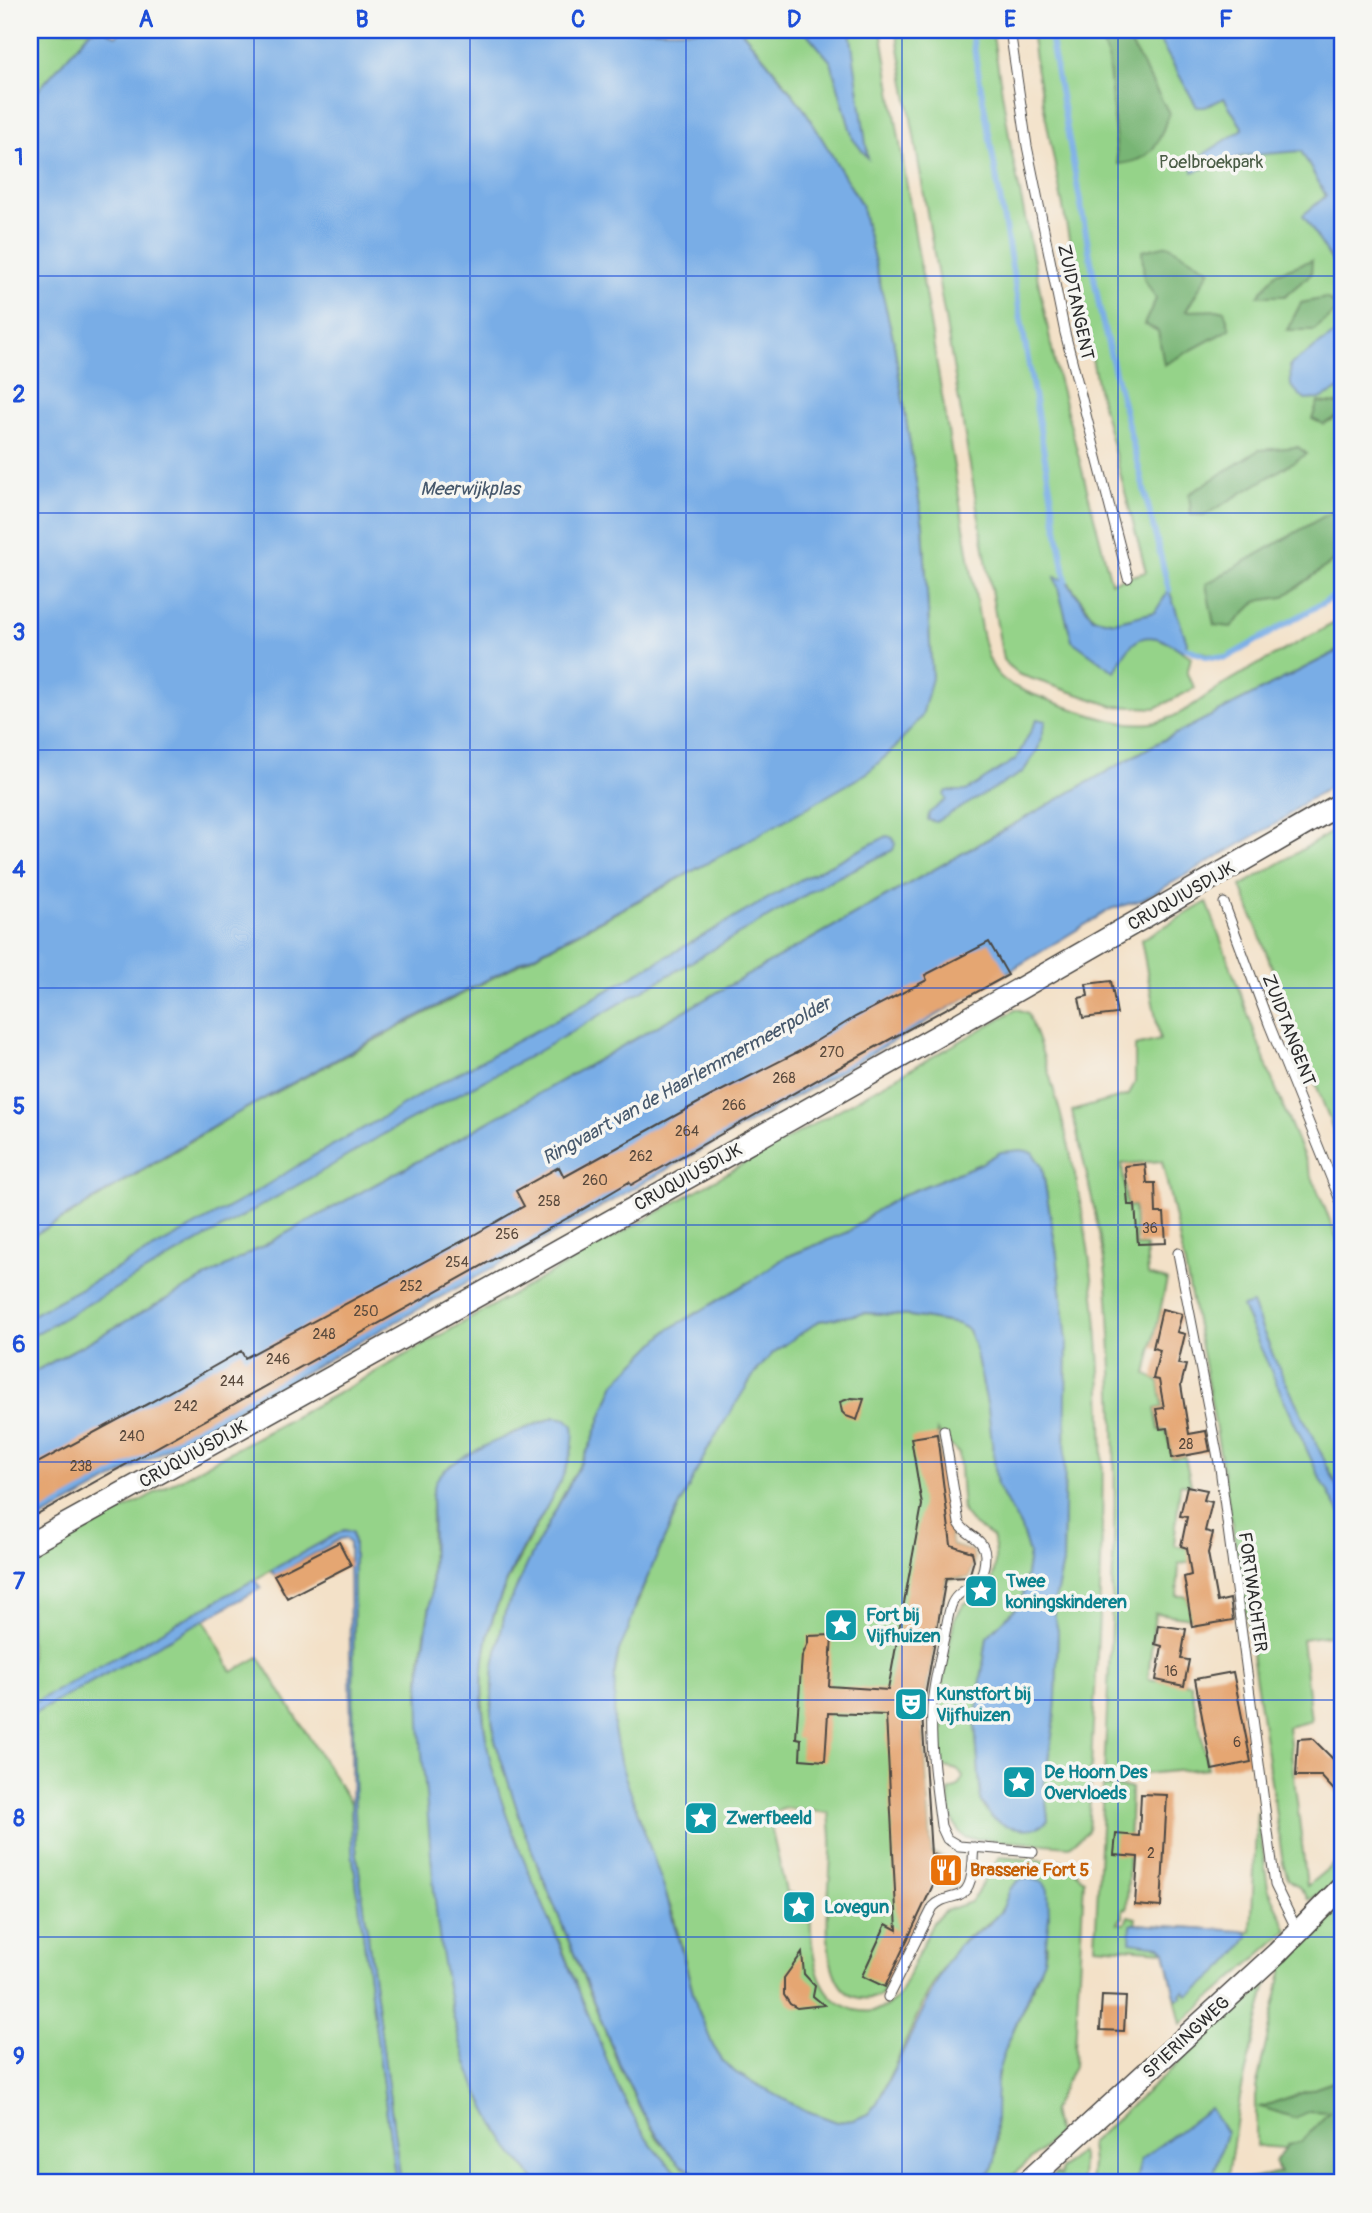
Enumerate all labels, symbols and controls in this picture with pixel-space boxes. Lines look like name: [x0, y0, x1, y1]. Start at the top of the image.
text: A: [139, 5, 154, 34]
text: B: [355, 5, 369, 34]
text: C: [571, 5, 585, 34]
text: D: [787, 5, 801, 34]
text: E: [1004, 5, 1016, 34]
text: F: [1219, 5, 1233, 34]
text: 1: [15, 143, 24, 172]
park label: Poelbroekpark: [1159, 151, 1264, 174]
street label: ZUIDTANGENT: [1052, 242, 1099, 362]
text: 2: [13, 380, 26, 409]
water label: Meerwijkplas: [420, 477, 522, 501]
text: 3: [13, 618, 25, 647]
text: 4: [12, 855, 26, 884]
street label: CRUQUIUSDIJK: [1124, 856, 1239, 936]
street label: ZUIDTANGENT: [1257, 971, 1320, 1089]
water label: Ringvaart van de Haarlemmermeerpolder: [538, 990, 837, 1170]
house number: 270: [820, 1044, 844, 1061]
house number: 268: [772, 1070, 796, 1087]
text: 5: [13, 1092, 25, 1121]
house number: 266: [722, 1097, 746, 1114]
house number: 264: [675, 1123, 699, 1140]
street label: CRUQUIUSDIJK: [630, 1138, 746, 1217]
house number: 262: [629, 1148, 653, 1165]
house number: 260: [582, 1172, 608, 1189]
house number: 258: [538, 1193, 560, 1210]
house number: 36: [1142, 1220, 1158, 1237]
house number: 256: [495, 1226, 519, 1243]
house number: 254: [445, 1254, 469, 1271]
house number: 252: [399, 1278, 423, 1295]
house number: 250: [354, 1303, 378, 1320]
house number: 248: [312, 1326, 336, 1343]
text: 6: [12, 1330, 26, 1359]
house number: 246: [266, 1351, 290, 1368]
house number: 244: [220, 1373, 244, 1390]
house number: 242: [174, 1398, 198, 1415]
street label: CRUQUIUSDIJK: [135, 1415, 251, 1494]
house number: 240: [119, 1428, 145, 1445]
house number: 28: [1179, 1436, 1193, 1453]
house number: 238: [70, 1458, 92, 1475]
street label: FORTWACHTER: [1233, 1531, 1272, 1654]
text: 7: [13, 1567, 26, 1596]
place label: Twee koningskinderen: [1005, 1570, 1127, 1614]
place icon: Twee koningskinderen: [962, 1572, 1000, 1610]
place label: Fort bij Vijfhuizen: [866, 1604, 941, 1648]
place icon: Fort bij Vijfhuizen: [822, 1606, 860, 1644]
house number: 16: [1164, 1663, 1178, 1680]
place label: Kunstfort bij Vijfhuizen: [936, 1683, 1031, 1727]
theatre icon: Kunstfort bij Vijfhuizen: [892, 1685, 930, 1723]
house number: 6: [1233, 1734, 1241, 1751]
place label: De Hoorn Des Overvloeds: [1044, 1761, 1148, 1805]
place icon: De Hoorn Des Overvloeds: [1000, 1763, 1038, 1801]
place icon: Zwerfbeeld: [682, 1799, 720, 1837]
text: 8: [13, 1804, 25, 1833]
place label: Zwerfbeeld: [726, 1807, 812, 1830]
house number: 2: [1147, 1845, 1155, 1862]
restaurant icon: Brasserie Fort 5: [927, 1851, 965, 1889]
place label: Brasserie Fort 5: [970, 1859, 1090, 1882]
place icon: Lovegun: [780, 1888, 818, 1926]
place label: Lovegun: [824, 1896, 889, 1919]
street label: SPIERINGWEG: [1138, 1991, 1235, 2084]
text: 9: [13, 2042, 25, 2071]

